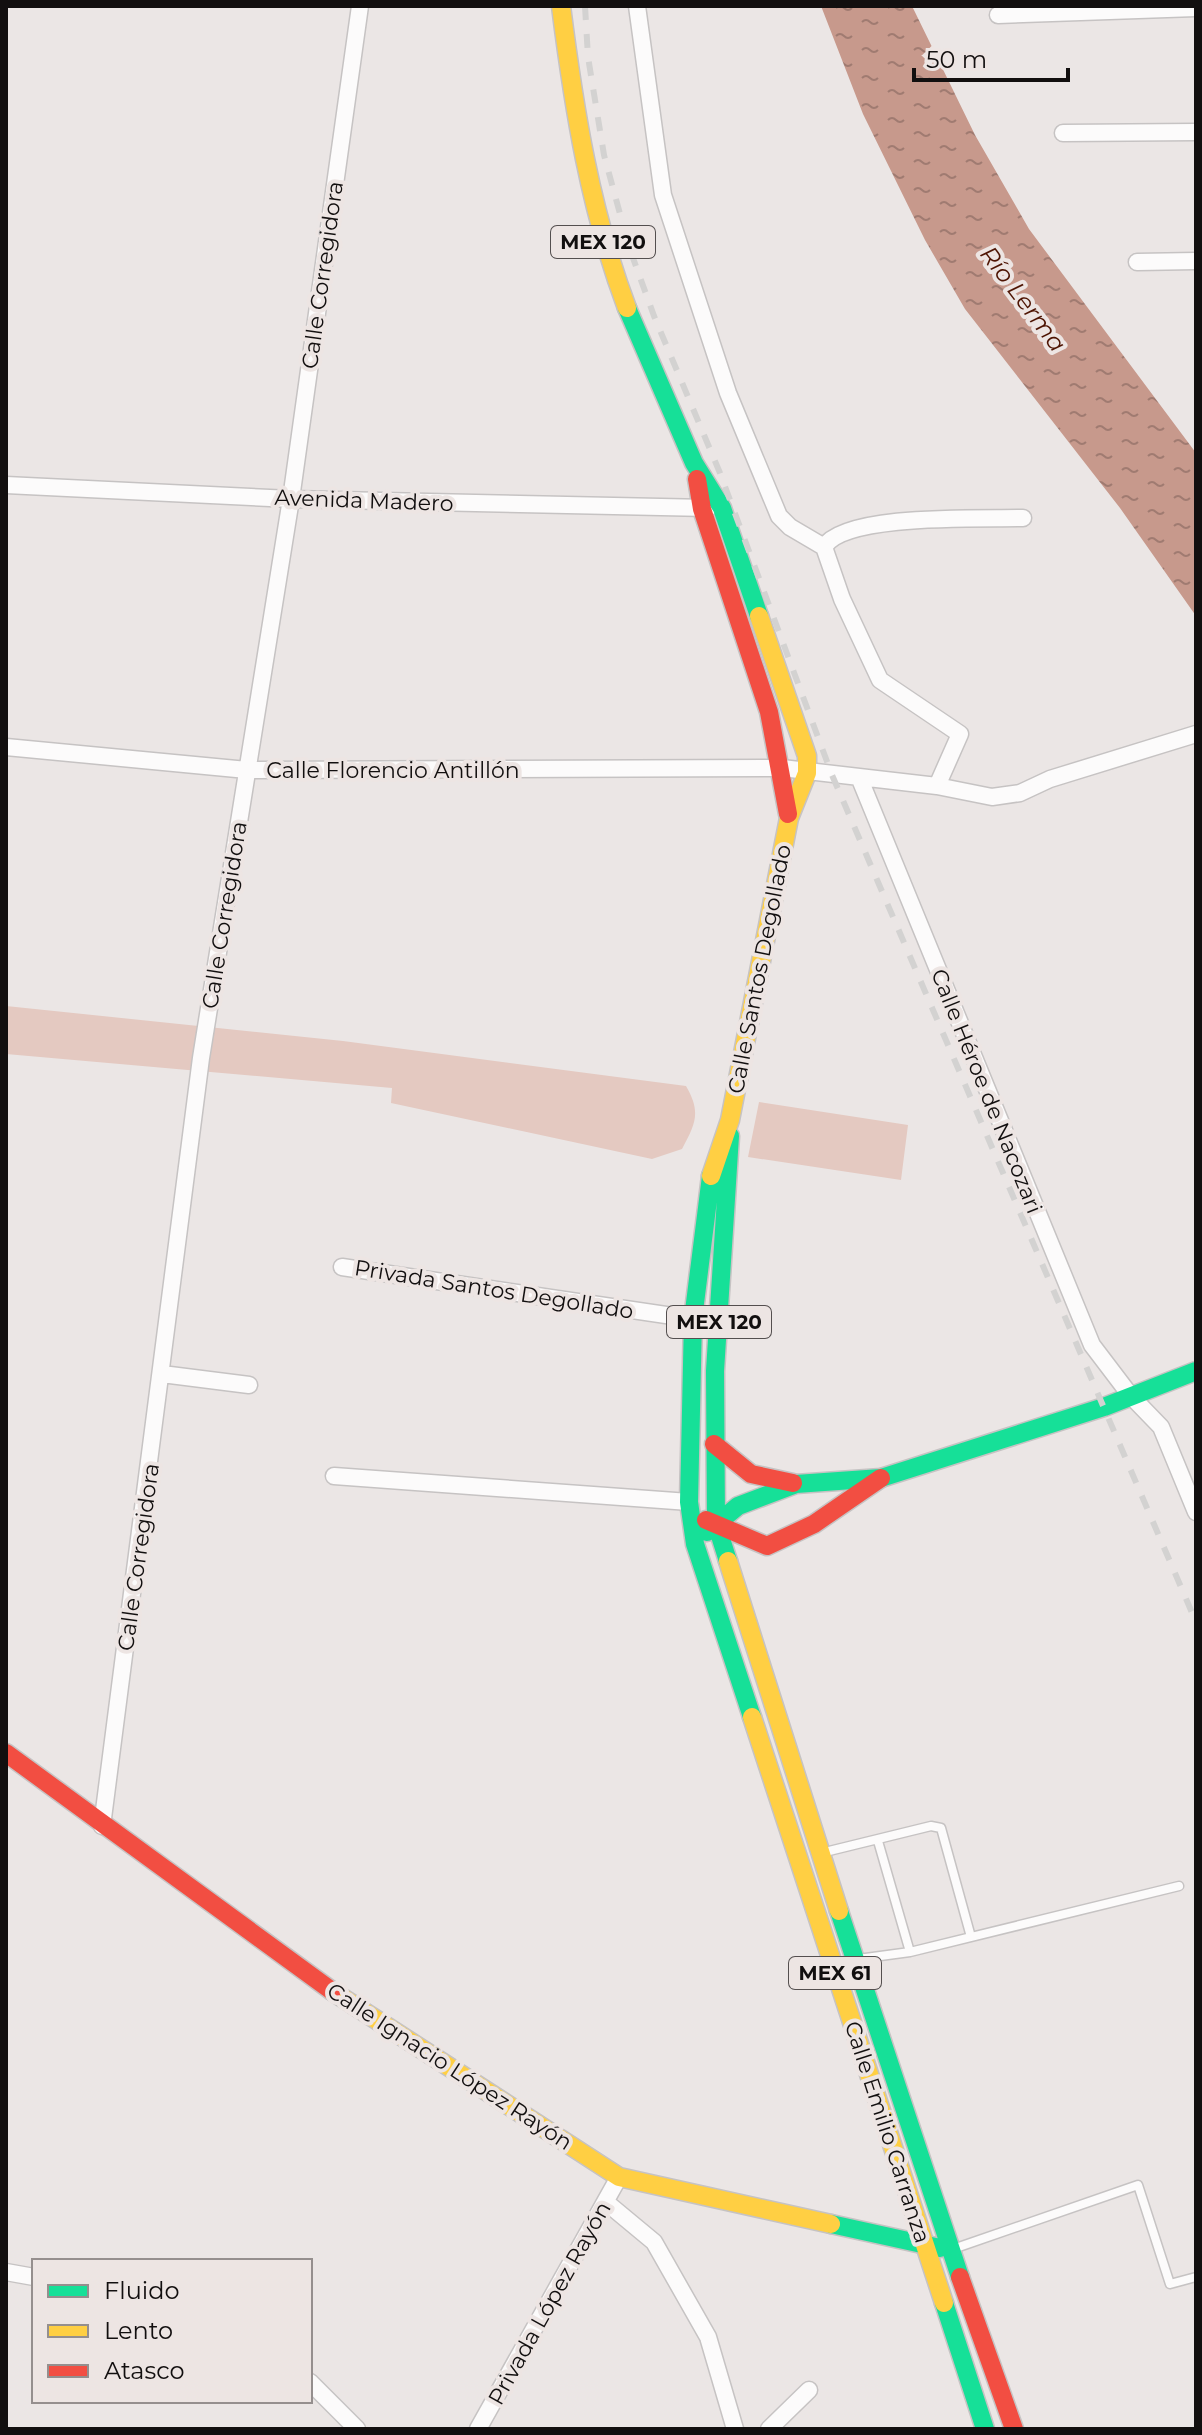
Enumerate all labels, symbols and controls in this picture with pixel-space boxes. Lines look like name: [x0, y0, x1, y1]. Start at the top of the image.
scale bar: [914, 32, 1068, 82]
text: 50 m: [926, 45, 987, 74]
street label: Calle Corregidora: [296, 179, 349, 371]
road number: MEX 120: [551, 226, 655, 258]
water label: Río Lerma: [974, 240, 1073, 357]
street label: Avenida Madero: [274, 484, 454, 517]
street label: Calle Florencio Antillón: [266, 757, 520, 784]
street label: Calle Corregidora: [196, 819, 253, 1011]
street label: Calle Santos Degollado: [722, 842, 797, 1096]
street label: Calle Héroe de Nacozari: [925, 965, 1048, 1217]
street label: Privada Santos Degollado: [353, 1254, 635, 1325]
road number: MEX 120: [667, 1306, 771, 1338]
street label: Calle Corregidora: [112, 1461, 165, 1653]
road number: MEX 61: [789, 1957, 881, 1989]
street label: Calle Ignacio López Rayón: [322, 1977, 577, 2156]
street label: Calle Emilio Carranza: [839, 2018, 936, 2247]
street label: Privada López Rayón: [482, 2197, 617, 2410]
legend: [32, 2259, 312, 2403]
text: Fluido: [104, 2276, 180, 2305]
text: Lento: [104, 2316, 173, 2345]
text: Atasco: [104, 2356, 185, 2385]

